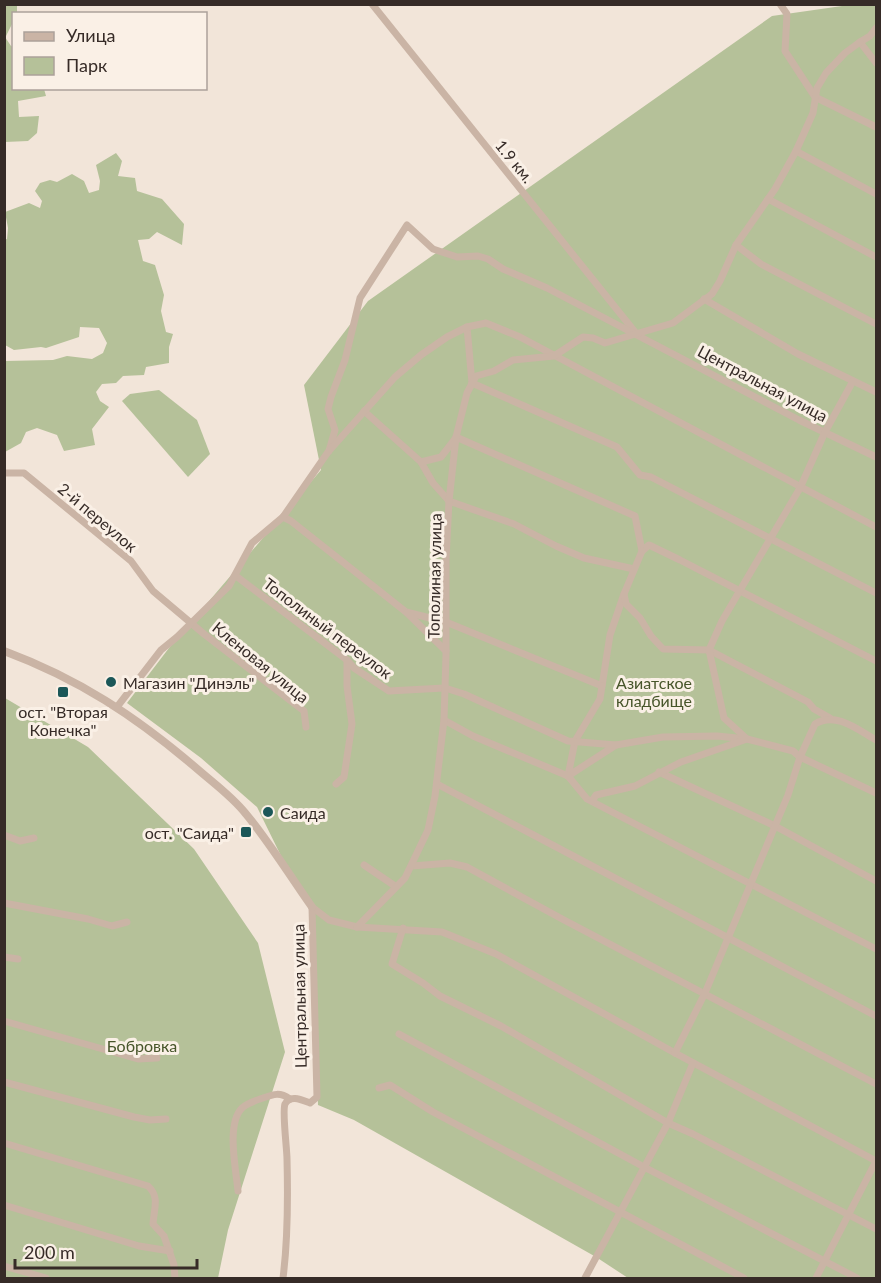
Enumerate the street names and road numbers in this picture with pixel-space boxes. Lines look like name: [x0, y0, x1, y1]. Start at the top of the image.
street label: 1.9 км.: [492, 136, 538, 186]
street label: Центральная улица: [695, 341, 831, 425]
street label: 2-й переулок: [55, 478, 142, 556]
street label: Тополиная улица: [423, 513, 445, 639]
street label: Тополиный переулок: [260, 574, 396, 683]
street label: Кленовая улица: [209, 617, 313, 707]
street label: Центральная улица: [288, 924, 310, 1068]

